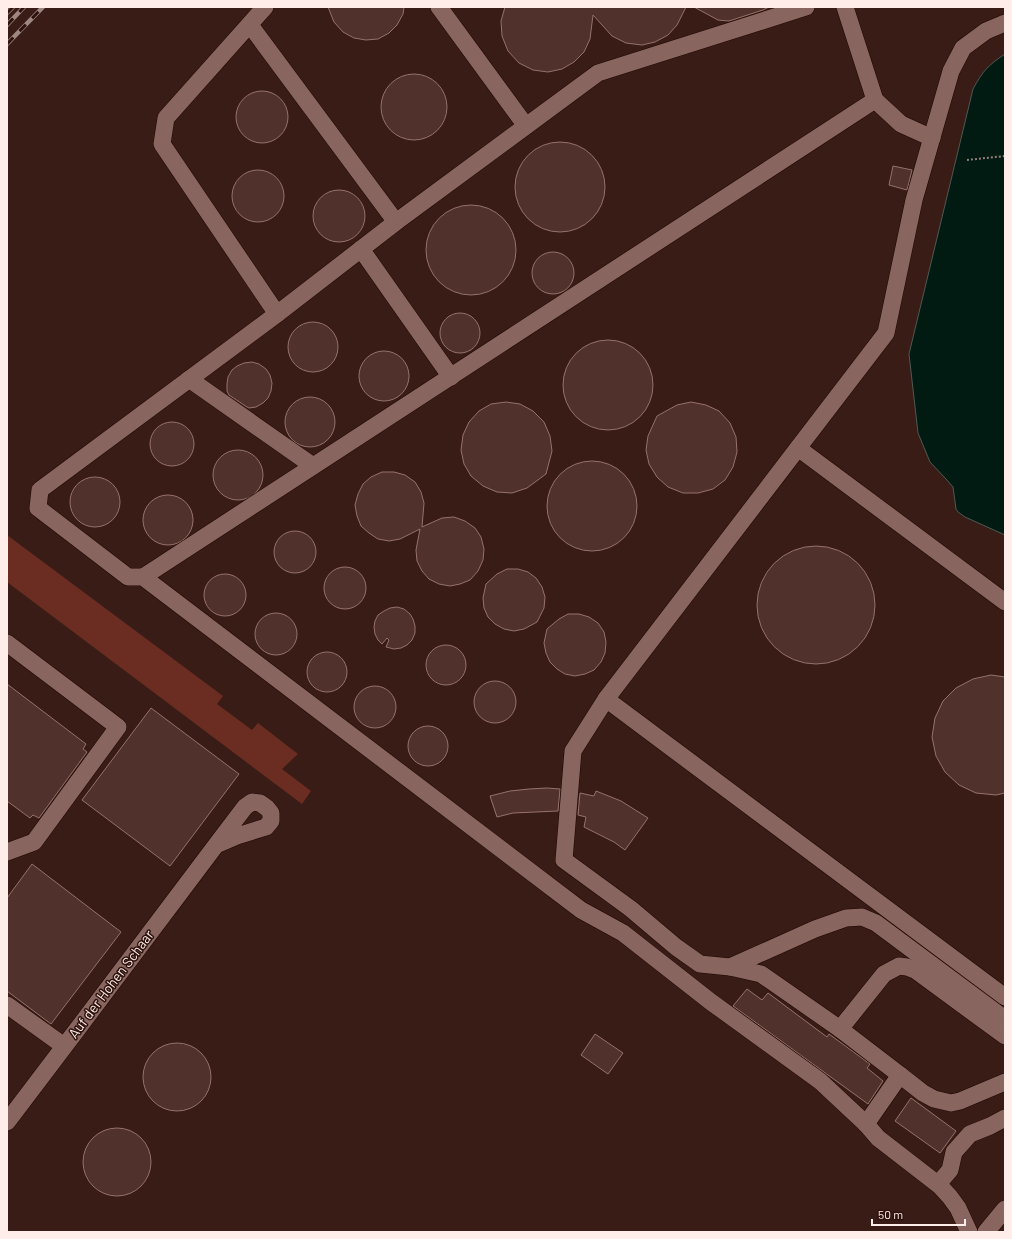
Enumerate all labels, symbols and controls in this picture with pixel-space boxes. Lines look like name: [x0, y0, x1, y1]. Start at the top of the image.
street label: Auf der Hohen Schaar: [64, 926, 157, 1041]
scale bar: [872, 1201, 965, 1227]
text: 50 m: [878, 1207, 903, 1221]

